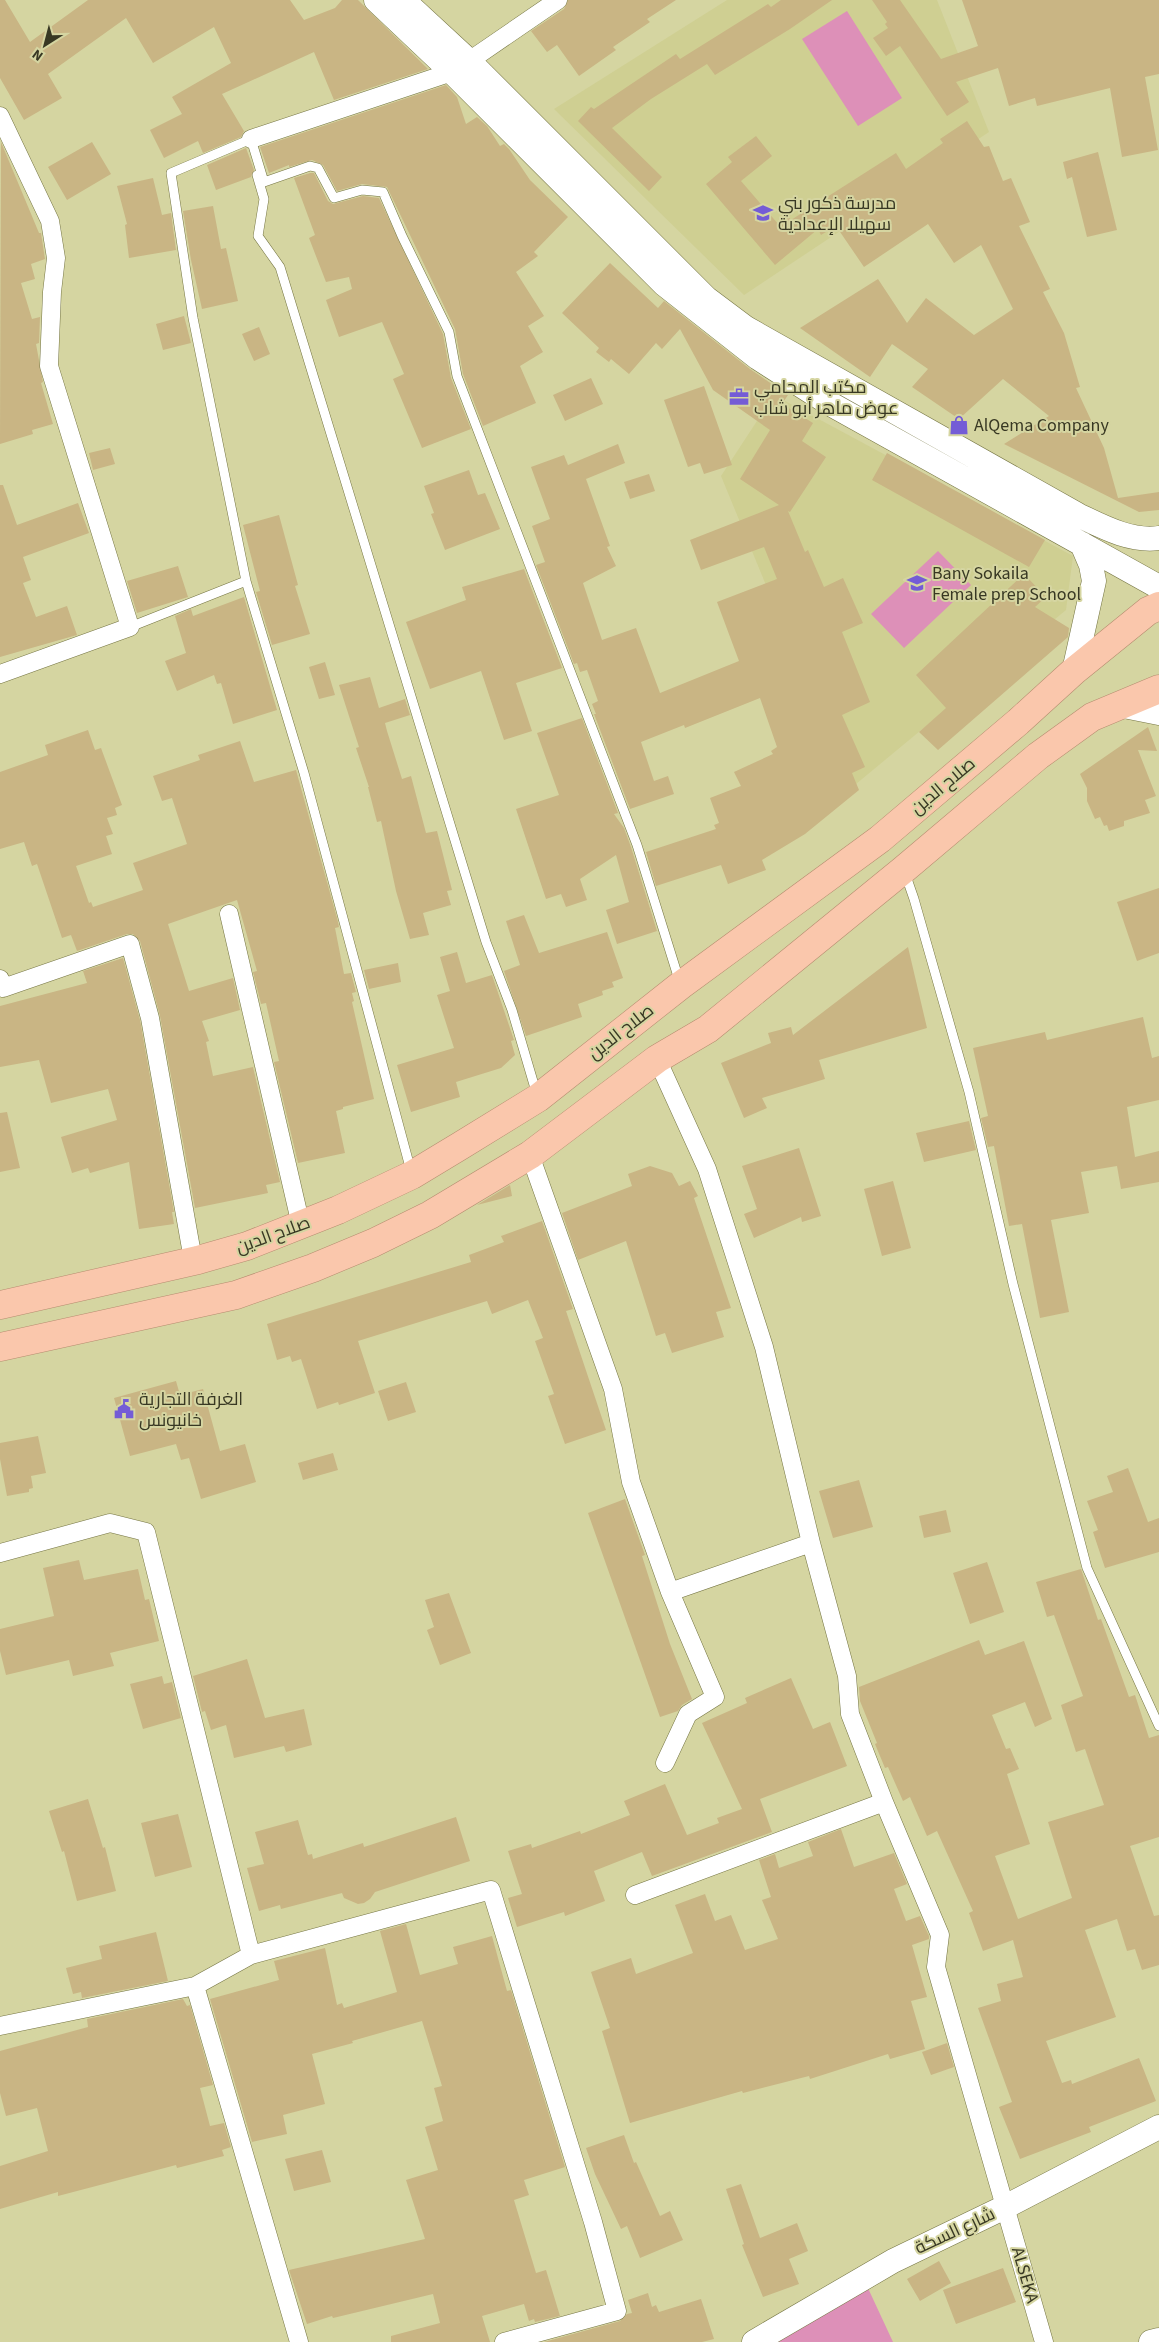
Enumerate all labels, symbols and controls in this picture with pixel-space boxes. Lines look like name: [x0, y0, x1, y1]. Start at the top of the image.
north arrow: [20, 20, 70, 70]
text: N: [28, 44, 48, 66]
place label: مدرسة ذكور بني سهيلا الإعدادية: [778, 191, 896, 237]
school or university icon: مدرسة ذكور بني سهيلا الإعدادية: [752, 202, 774, 224]
place label: مكتب المحامي عوض ماهر أبو شاب: [754, 375, 898, 421]
office icon: مكتب المحامي عوض ماهر أبو شاب: [728, 386, 750, 408]
place label: AlQema Company: [974, 413, 1109, 438]
shop icon: AlQema Company: [948, 414, 970, 436]
place label: Bany Sokaila Female prep School: [932, 561, 1081, 607]
school or university icon: Bany Sokaila Female prep School: [906, 572, 928, 594]
street label: صلاح الدين: [905, 751, 981, 821]
street label: صلاح الدين: [583, 998, 659, 1066]
street label: صلاح الدين: [232, 1210, 314, 1260]
place label: الغرفة التجارية خانيونس: [139, 1387, 243, 1433]
public building icon: الغرفة التجارية خانيونس: [113, 1398, 135, 1420]
street label: شارع السكة: [911, 2201, 999, 2261]
street label: ALSEKA: [1005, 2244, 1045, 2306]

